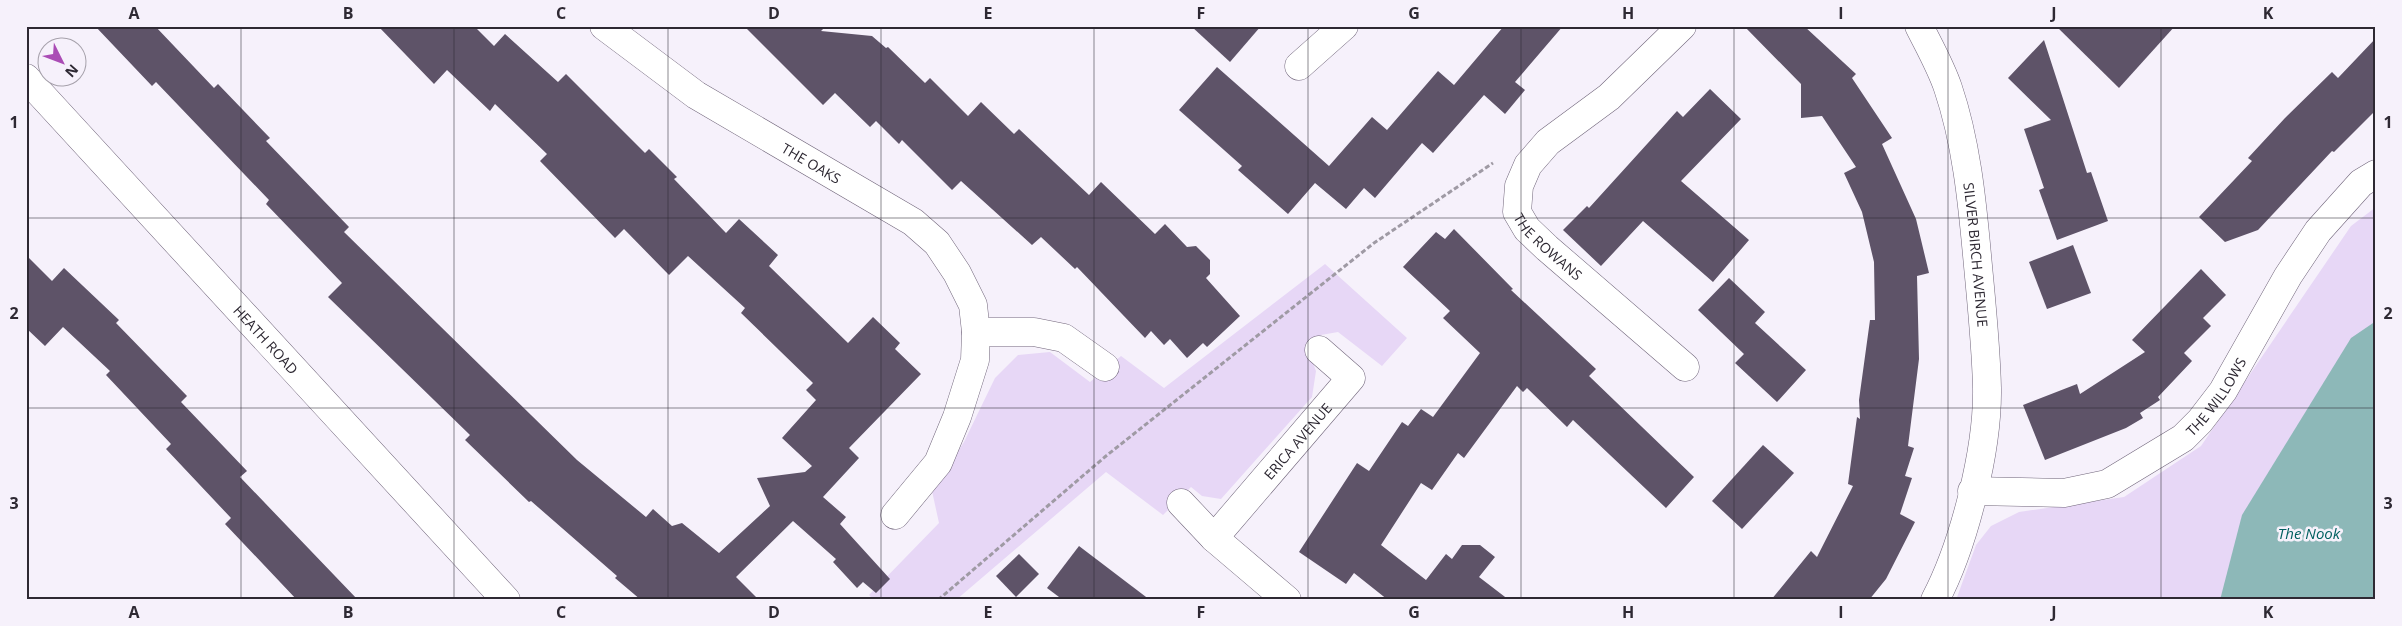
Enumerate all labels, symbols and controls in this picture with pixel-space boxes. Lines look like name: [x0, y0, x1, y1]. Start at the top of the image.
text: A: [128, 2, 140, 24]
text: B: [343, 2, 353, 24]
text: C: [556, 2, 566, 24]
text: D: [768, 2, 780, 24]
text: E: [984, 2, 993, 24]
text: F: [1197, 2, 1205, 24]
text: G: [1408, 2, 1420, 24]
text: H: [1622, 2, 1634, 24]
text: I: [1838, 2, 1844, 24]
text: J: [2049, 2, 2057, 24]
text: K: [2263, 2, 2274, 24]
north arrow: [38, 38, 88, 88]
text: N: [61, 60, 83, 82]
text: 1: [9, 111, 19, 133]
text: 1: [2383, 111, 2393, 133]
street label: THE OAKS: [779, 138, 845, 187]
street label: SILVER BIRCH AVENUE: [1960, 181, 1993, 328]
street label: THE ROWANS: [1510, 209, 1587, 284]
street label: HEATH ROAD: [230, 301, 303, 378]
text: 2: [9, 302, 19, 324]
text: 2: [2383, 302, 2393, 324]
street label: THE WILLOWS: [2181, 354, 2250, 440]
street label: ERICA AVENUE: [1259, 398, 1335, 483]
text: 3: [9, 492, 19, 514]
text: 3: [2383, 492, 2393, 514]
water label: The Nook: [2278, 523, 2341, 543]
text: A: [128, 601, 140, 623]
text: B: [343, 601, 353, 623]
text: C: [556, 601, 566, 623]
text: D: [768, 601, 780, 623]
text: E: [984, 601, 993, 623]
text: F: [1197, 601, 1205, 623]
text: G: [1408, 601, 1420, 623]
text: H: [1622, 601, 1634, 623]
text: I: [1838, 601, 1844, 623]
text: J: [2049, 601, 2057, 623]
text: K: [2263, 601, 2274, 623]

